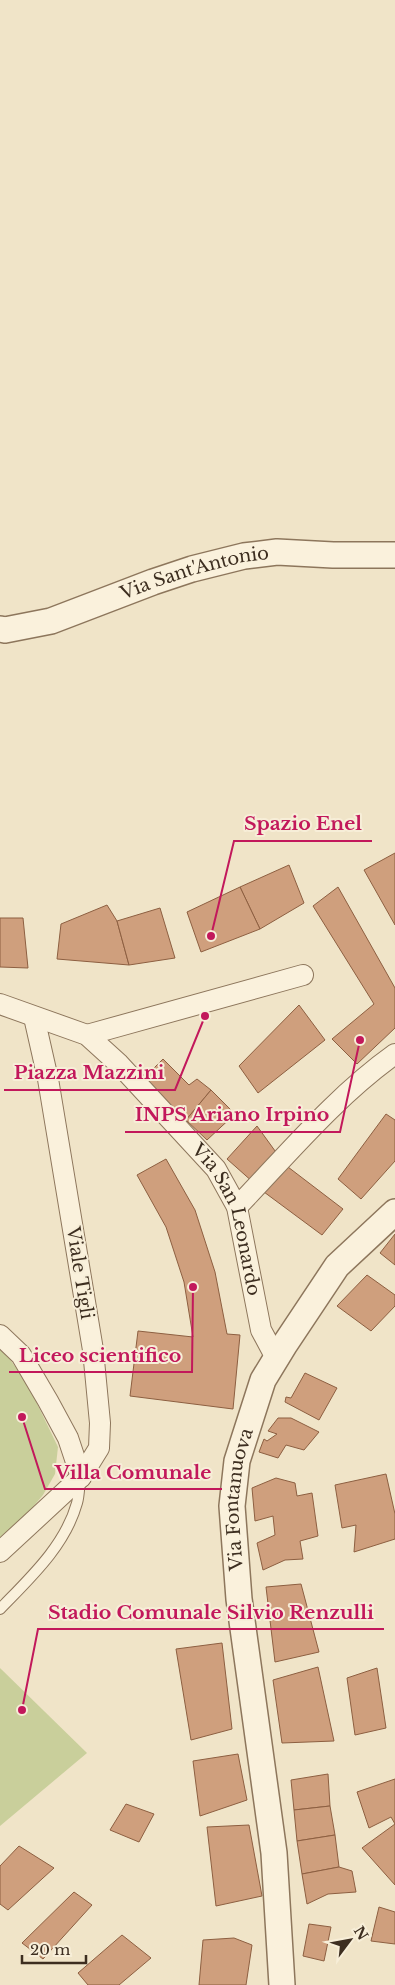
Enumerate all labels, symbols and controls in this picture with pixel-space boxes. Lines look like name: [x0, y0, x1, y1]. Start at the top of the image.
street label: Via Sant'Antonio: [116, 542, 270, 605]
callout: Spazio Enel: [234, 807, 372, 841]
text: Spazio Enel: [244, 812, 362, 835]
callout: Piazza Mazzini: [4, 1056, 175, 1090]
text: Piazza Mazzini: [14, 1061, 164, 1084]
callout: INPS Ariano Irpino: [125, 1098, 340, 1132]
text: INPS Ariano Irpino: [135, 1103, 329, 1126]
street label: Via San Leonardo: [186, 1138, 265, 1298]
street label: Viale Tigli: [62, 1224, 98, 1321]
callout: Liceo scientifico: [9, 1338, 192, 1372]
text: Liceo scientifico: [19, 1344, 181, 1367]
street label: Via Fontanuova: [221, 1425, 258, 1573]
callout: Villa Comunale: [45, 1455, 222, 1489]
text: Villa Comunale: [54, 1461, 211, 1484]
callout: Stadio Comunale Silvio Renzulli: [38, 1595, 384, 1629]
text: Stadio Comunale Silvio Renzulli: [48, 1601, 374, 1624]
north arrow: [325, 1915, 375, 1965]
text: N: [350, 1923, 372, 1943]
scale bar: [22, 1932, 86, 1964]
text: 20 m: [30, 1940, 70, 1959]

